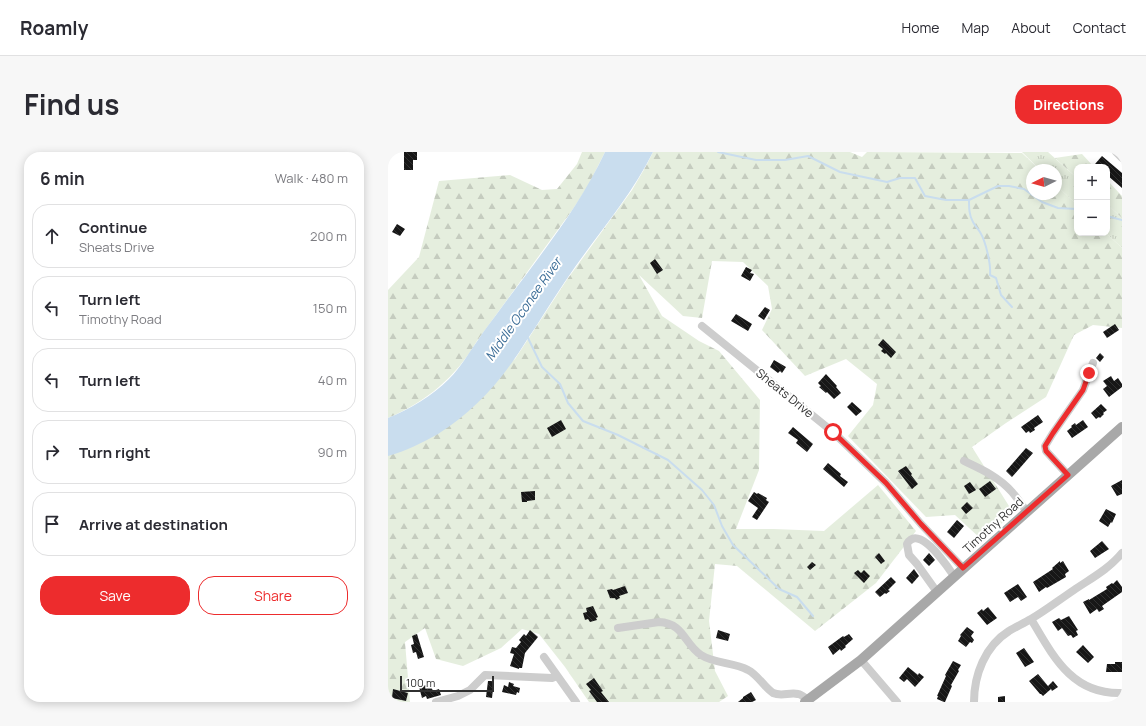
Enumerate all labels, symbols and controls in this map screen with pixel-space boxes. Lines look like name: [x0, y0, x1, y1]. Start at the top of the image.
text: Roamly: [20, 15, 88, 41]
text: Home: [902, 18, 939, 37]
text: Map: [961, 18, 989, 37]
text: About: [1011, 18, 1051, 37]
text: Contact: [1073, 18, 1126, 37]
text: Find us: [24, 85, 119, 123]
button: Directions: [1015, 85, 1122, 124]
north arrow: [1026, 164, 1062, 200]
map controls: [1074, 164, 1110, 236]
button: +: [1074, 164, 1110, 200]
text: 6 min: [40, 167, 85, 190]
text: Walk · 480 m: [275, 169, 348, 187]
button: −: [1074, 200, 1110, 236]
text: Continue: [79, 217, 147, 238]
icon: ahead: [41, 225, 63, 247]
text: 200 m: [310, 227, 347, 245]
text: Sheats Drive: [79, 238, 154, 256]
water label: Middle Oconee River: [481, 252, 567, 364]
text: Turn left: [79, 289, 141, 310]
icon: left: [41, 297, 63, 319]
text: 150 m: [313, 299, 347, 317]
text: Timothy Road: [79, 310, 162, 328]
street label: Sheats Drive: [753, 364, 817, 422]
route end: [1080, 364, 1098, 382]
icon: left: [41, 369, 63, 391]
text: Turn left: [79, 370, 141, 391]
text: 40 m: [318, 371, 347, 389]
route start: [824, 423, 842, 441]
icon: right: [41, 441, 63, 463]
text: Turn right: [79, 442, 150, 463]
text: 90 m: [317, 443, 347, 461]
street label: Timothy Road: [959, 493, 1027, 557]
icon: arrive: [41, 513, 63, 535]
text: Arrive at destination: [79, 514, 228, 535]
button: Save: [40, 576, 190, 615]
button: Share: [198, 576, 348, 615]
scale bar: [400, 674, 494, 693]
text: 100 m: [406, 675, 435, 690]

